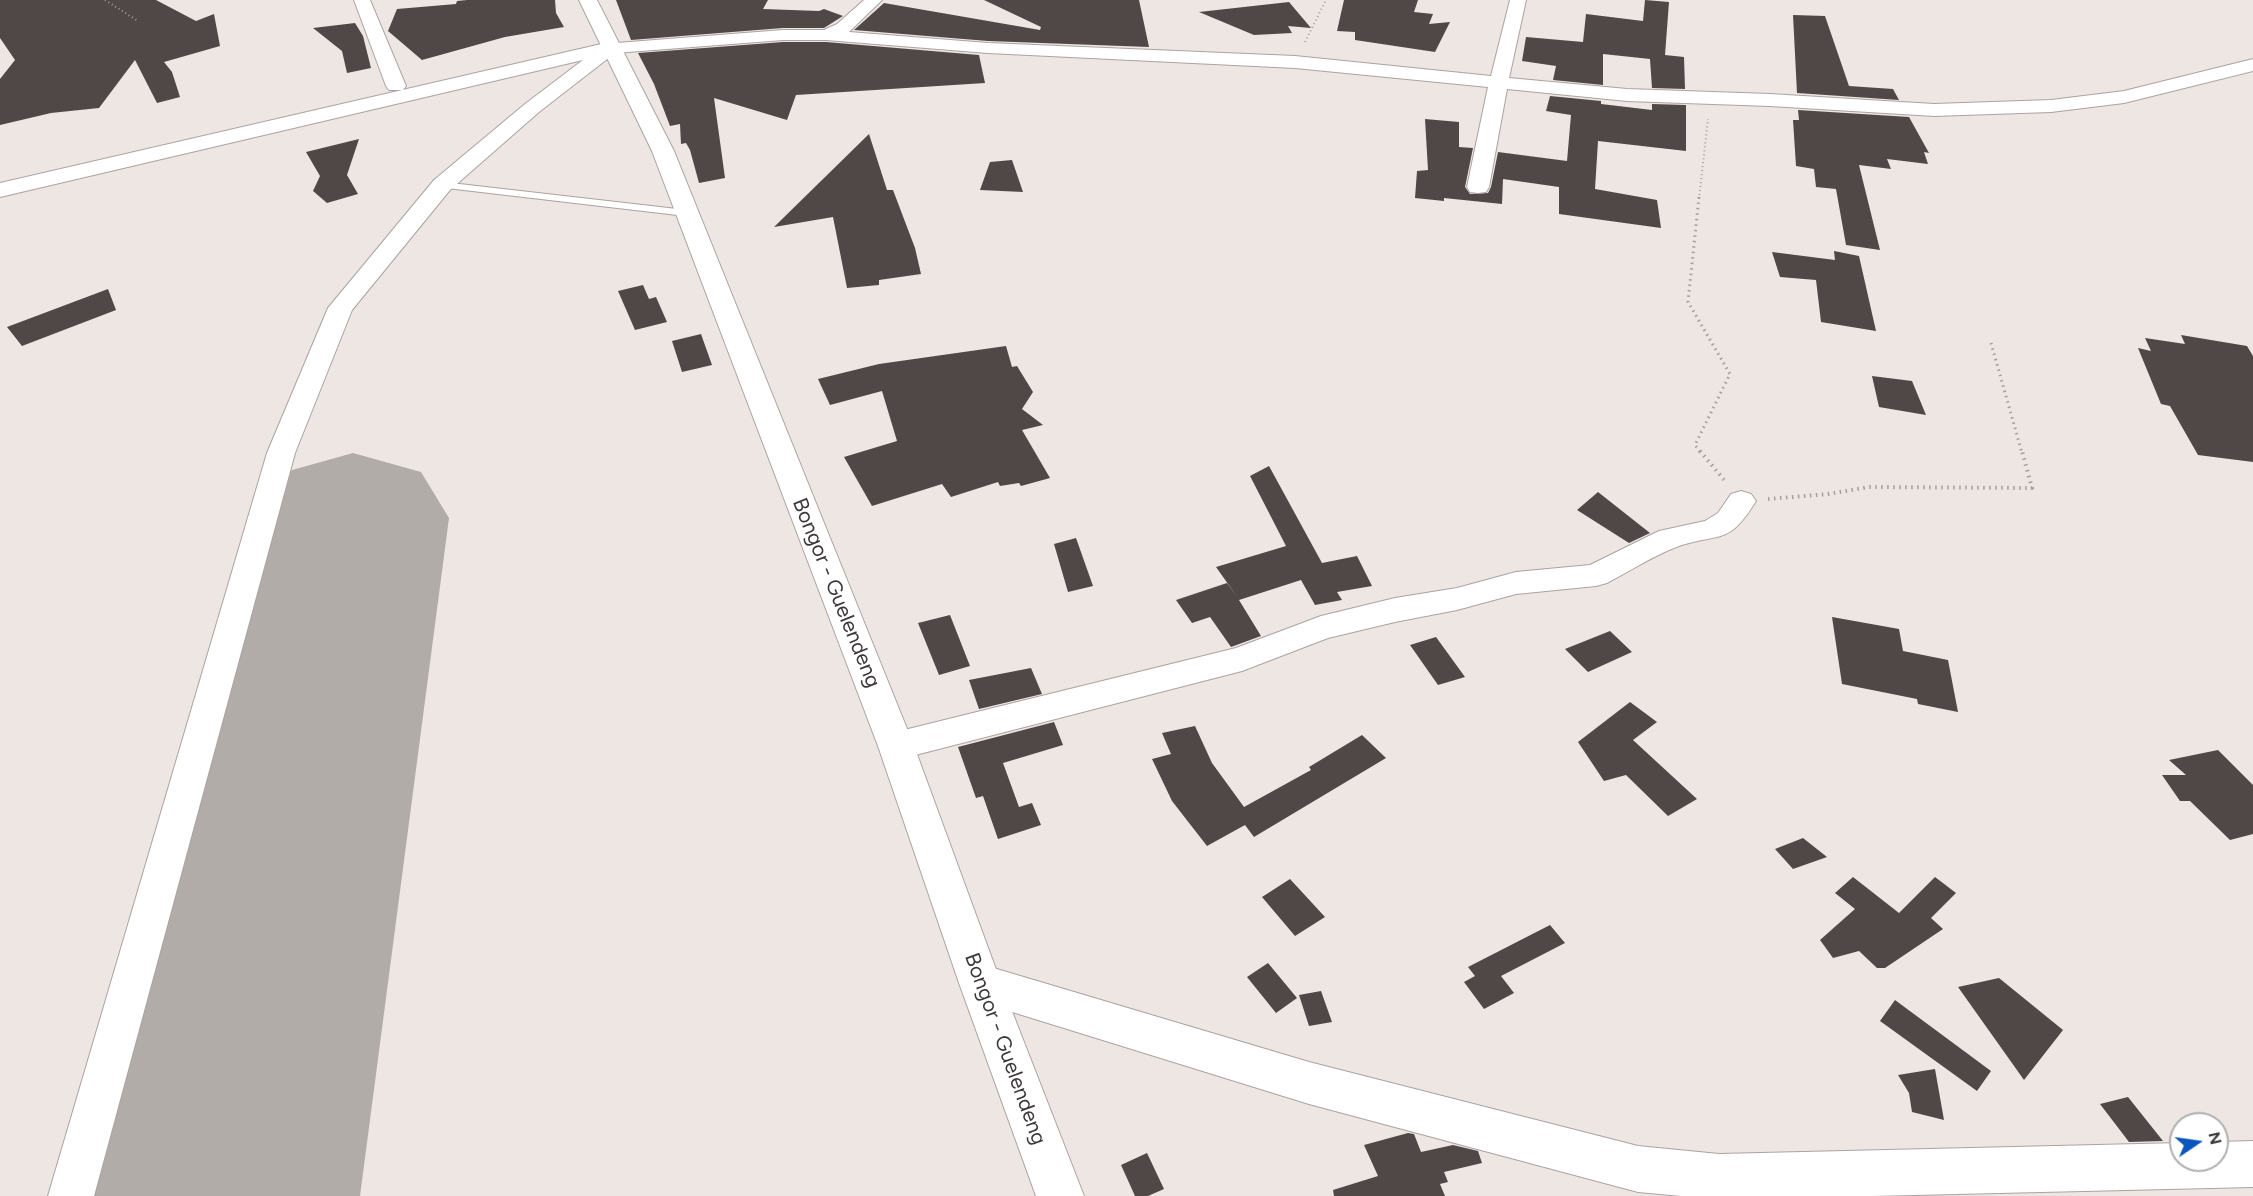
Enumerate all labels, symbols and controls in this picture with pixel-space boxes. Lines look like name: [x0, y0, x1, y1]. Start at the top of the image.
street label: Bongor - Guelendeng: [786, 495, 886, 691]
street label: Bongor - Guelendeng: [959, 950, 1051, 1148]
north arrow: [2169, 1112, 2229, 1172]
text: N: [2204, 1130, 2226, 1146]

